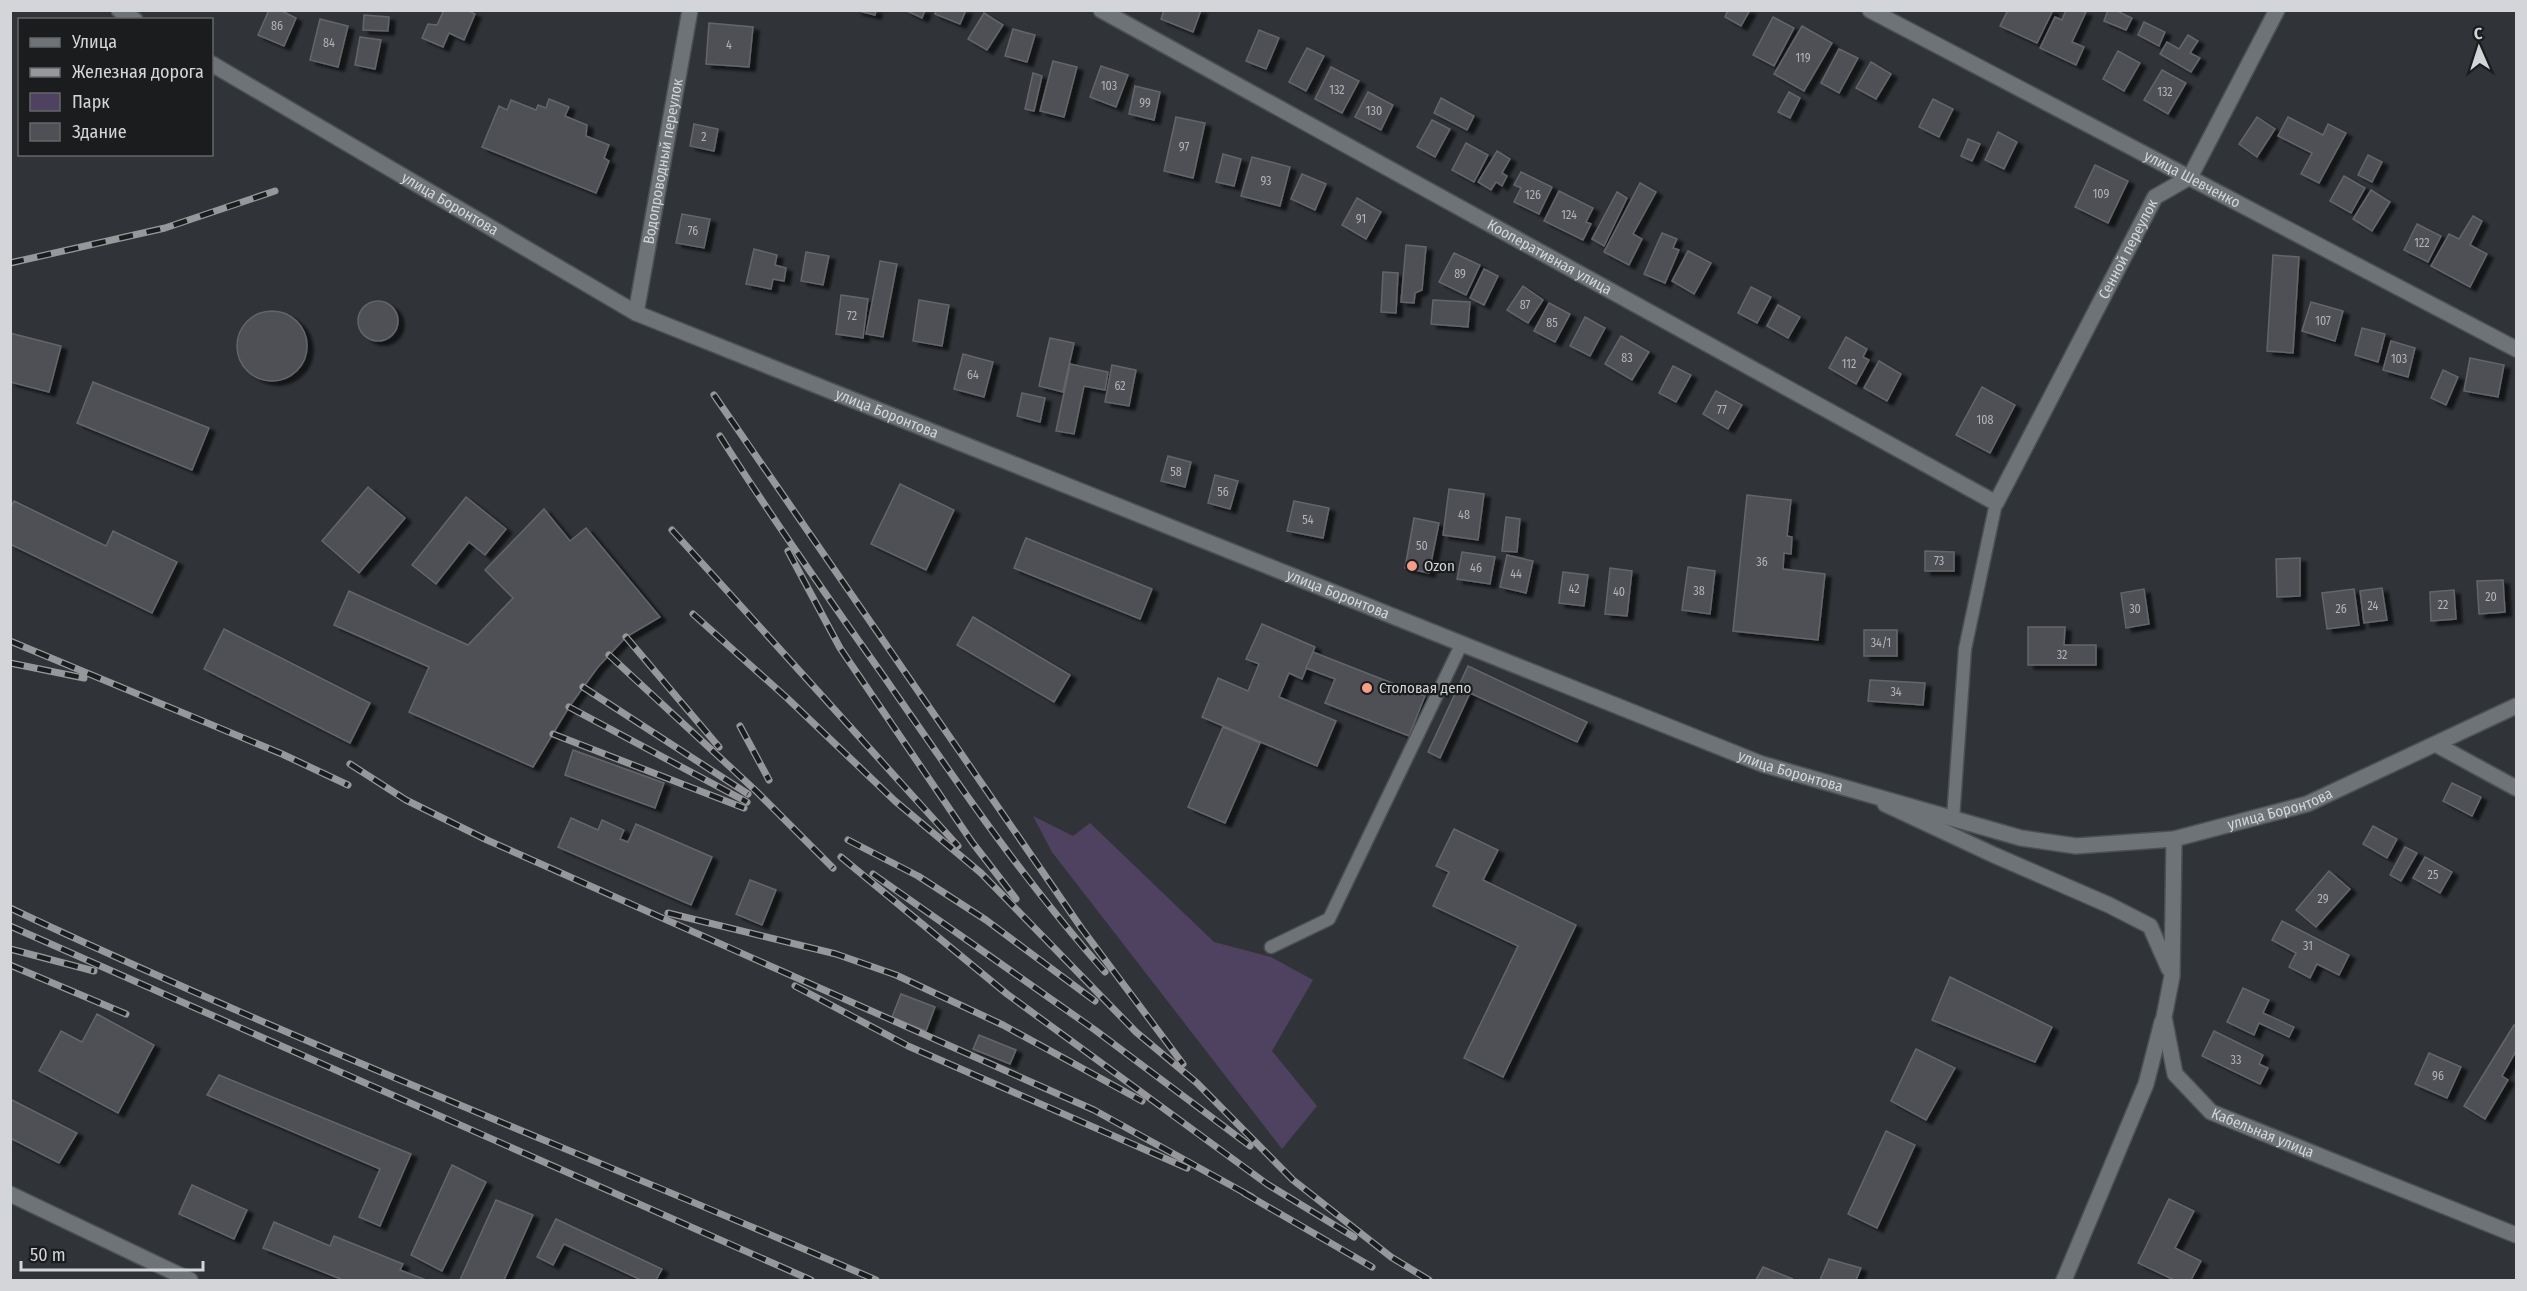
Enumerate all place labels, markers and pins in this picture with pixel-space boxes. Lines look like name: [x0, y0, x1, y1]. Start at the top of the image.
place label: Ozon: [1424, 557, 1455, 575]
marker: Ozon: [1405, 559, 1419, 573]
place label: Столовая депо: [1379, 679, 1472, 697]
marker: Столовая депо: [1360, 681, 1374, 695]

